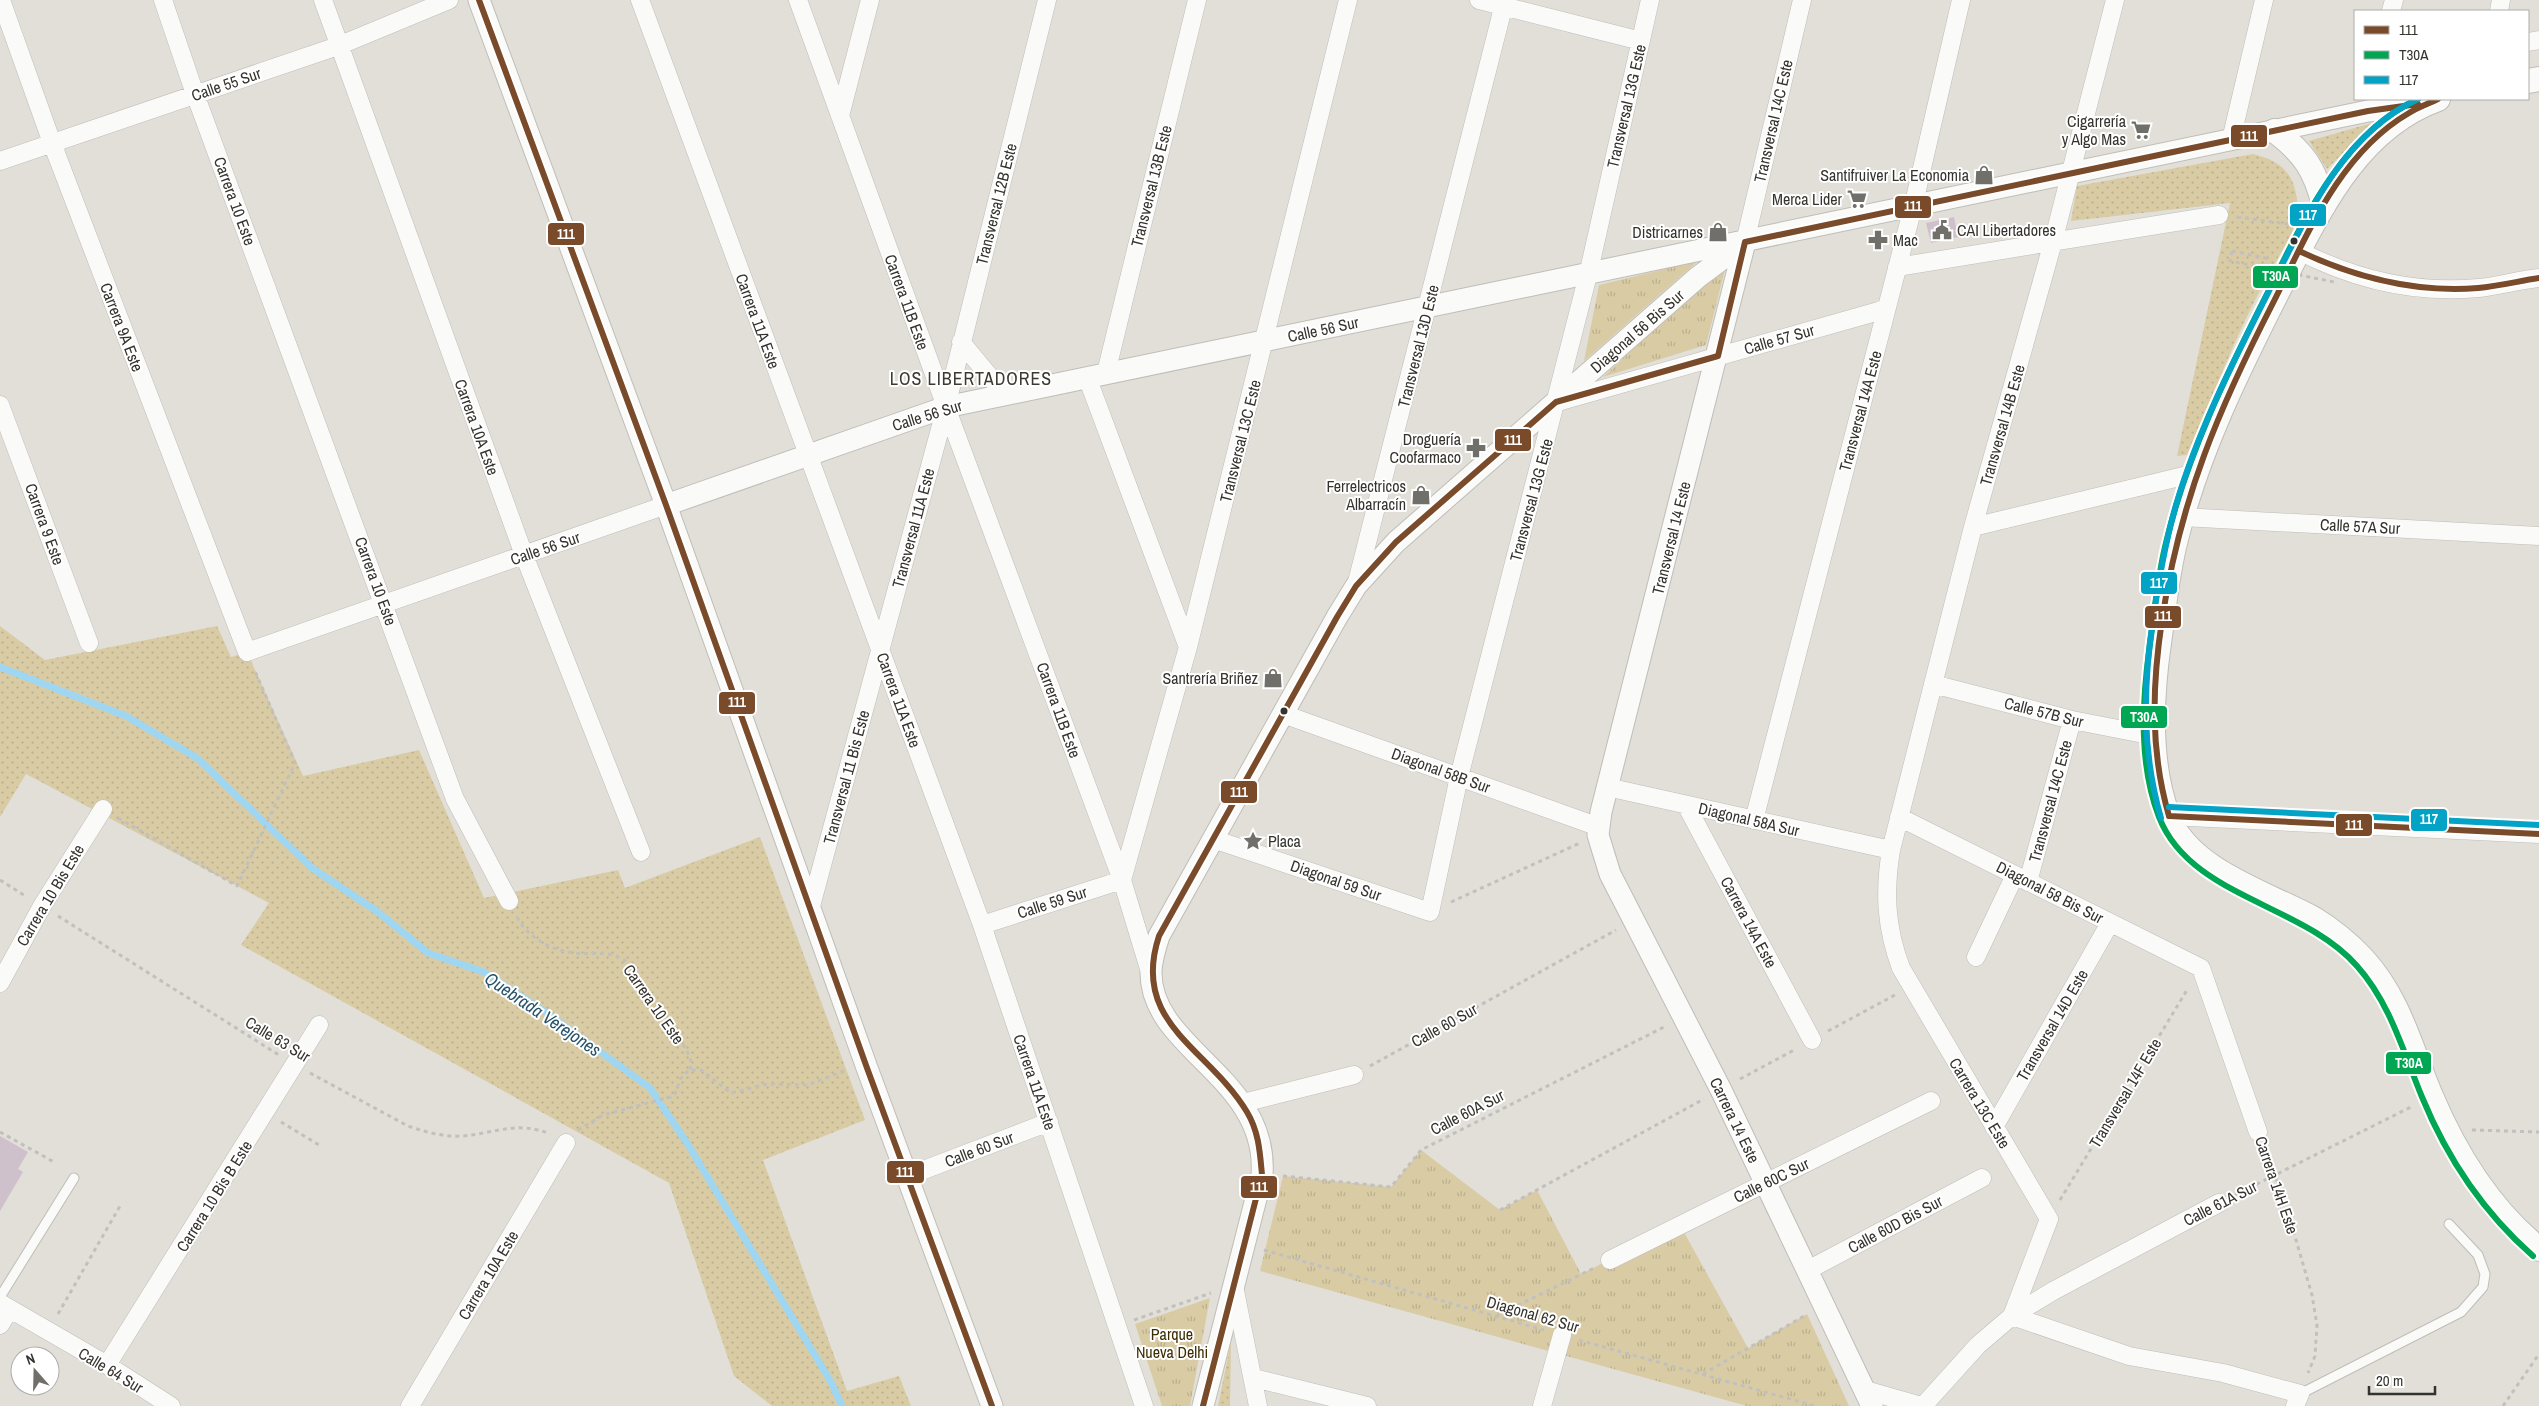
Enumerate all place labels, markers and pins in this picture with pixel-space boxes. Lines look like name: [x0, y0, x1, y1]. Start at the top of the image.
place label: Cigarrería y Algo Mas: [2062, 110, 2127, 150]
supermarket icon: Cigarrería y Algo Mas: [2130, 119, 2152, 141]
place label: Santifruiver La Economia: [1820, 164, 1970, 186]
shop icon: Santifruiver La Economia: [1973, 164, 1995, 186]
place label: Merca Lider: [1772, 188, 1843, 210]
supermarket icon: Merca Lider: [1846, 188, 1868, 210]
public building icon: CAI Libertadores: [1931, 219, 1953, 241]
place label: CAI Libertadores: [1957, 219, 2056, 241]
place label: Districarnes: [1632, 221, 1703, 243]
shop icon: Districarnes: [1707, 221, 1729, 243]
pharmacy icon: Mac: [1867, 229, 1889, 251]
place label: Mac: [1893, 229, 1918, 251]
unlabelled marker: [2289, 236, 2299, 246]
place label: Droguería Coofarmaco: [1390, 428, 1462, 468]
pharmacy icon: Droguería Coofarmaco: [1465, 437, 1487, 459]
place label: Ferrelectricos Albarracín: [1326, 475, 1406, 515]
shop icon: Ferrelectricos Albarracín: [1410, 484, 1432, 506]
place label: Santrería Briñez: [1162, 667, 1258, 689]
shop icon: Santrería Briñez: [1262, 667, 1284, 689]
unlabelled marker: [1279, 706, 1289, 716]
place icon: Placa: [1242, 830, 1264, 852]
place label: Placa: [1268, 830, 1302, 852]

